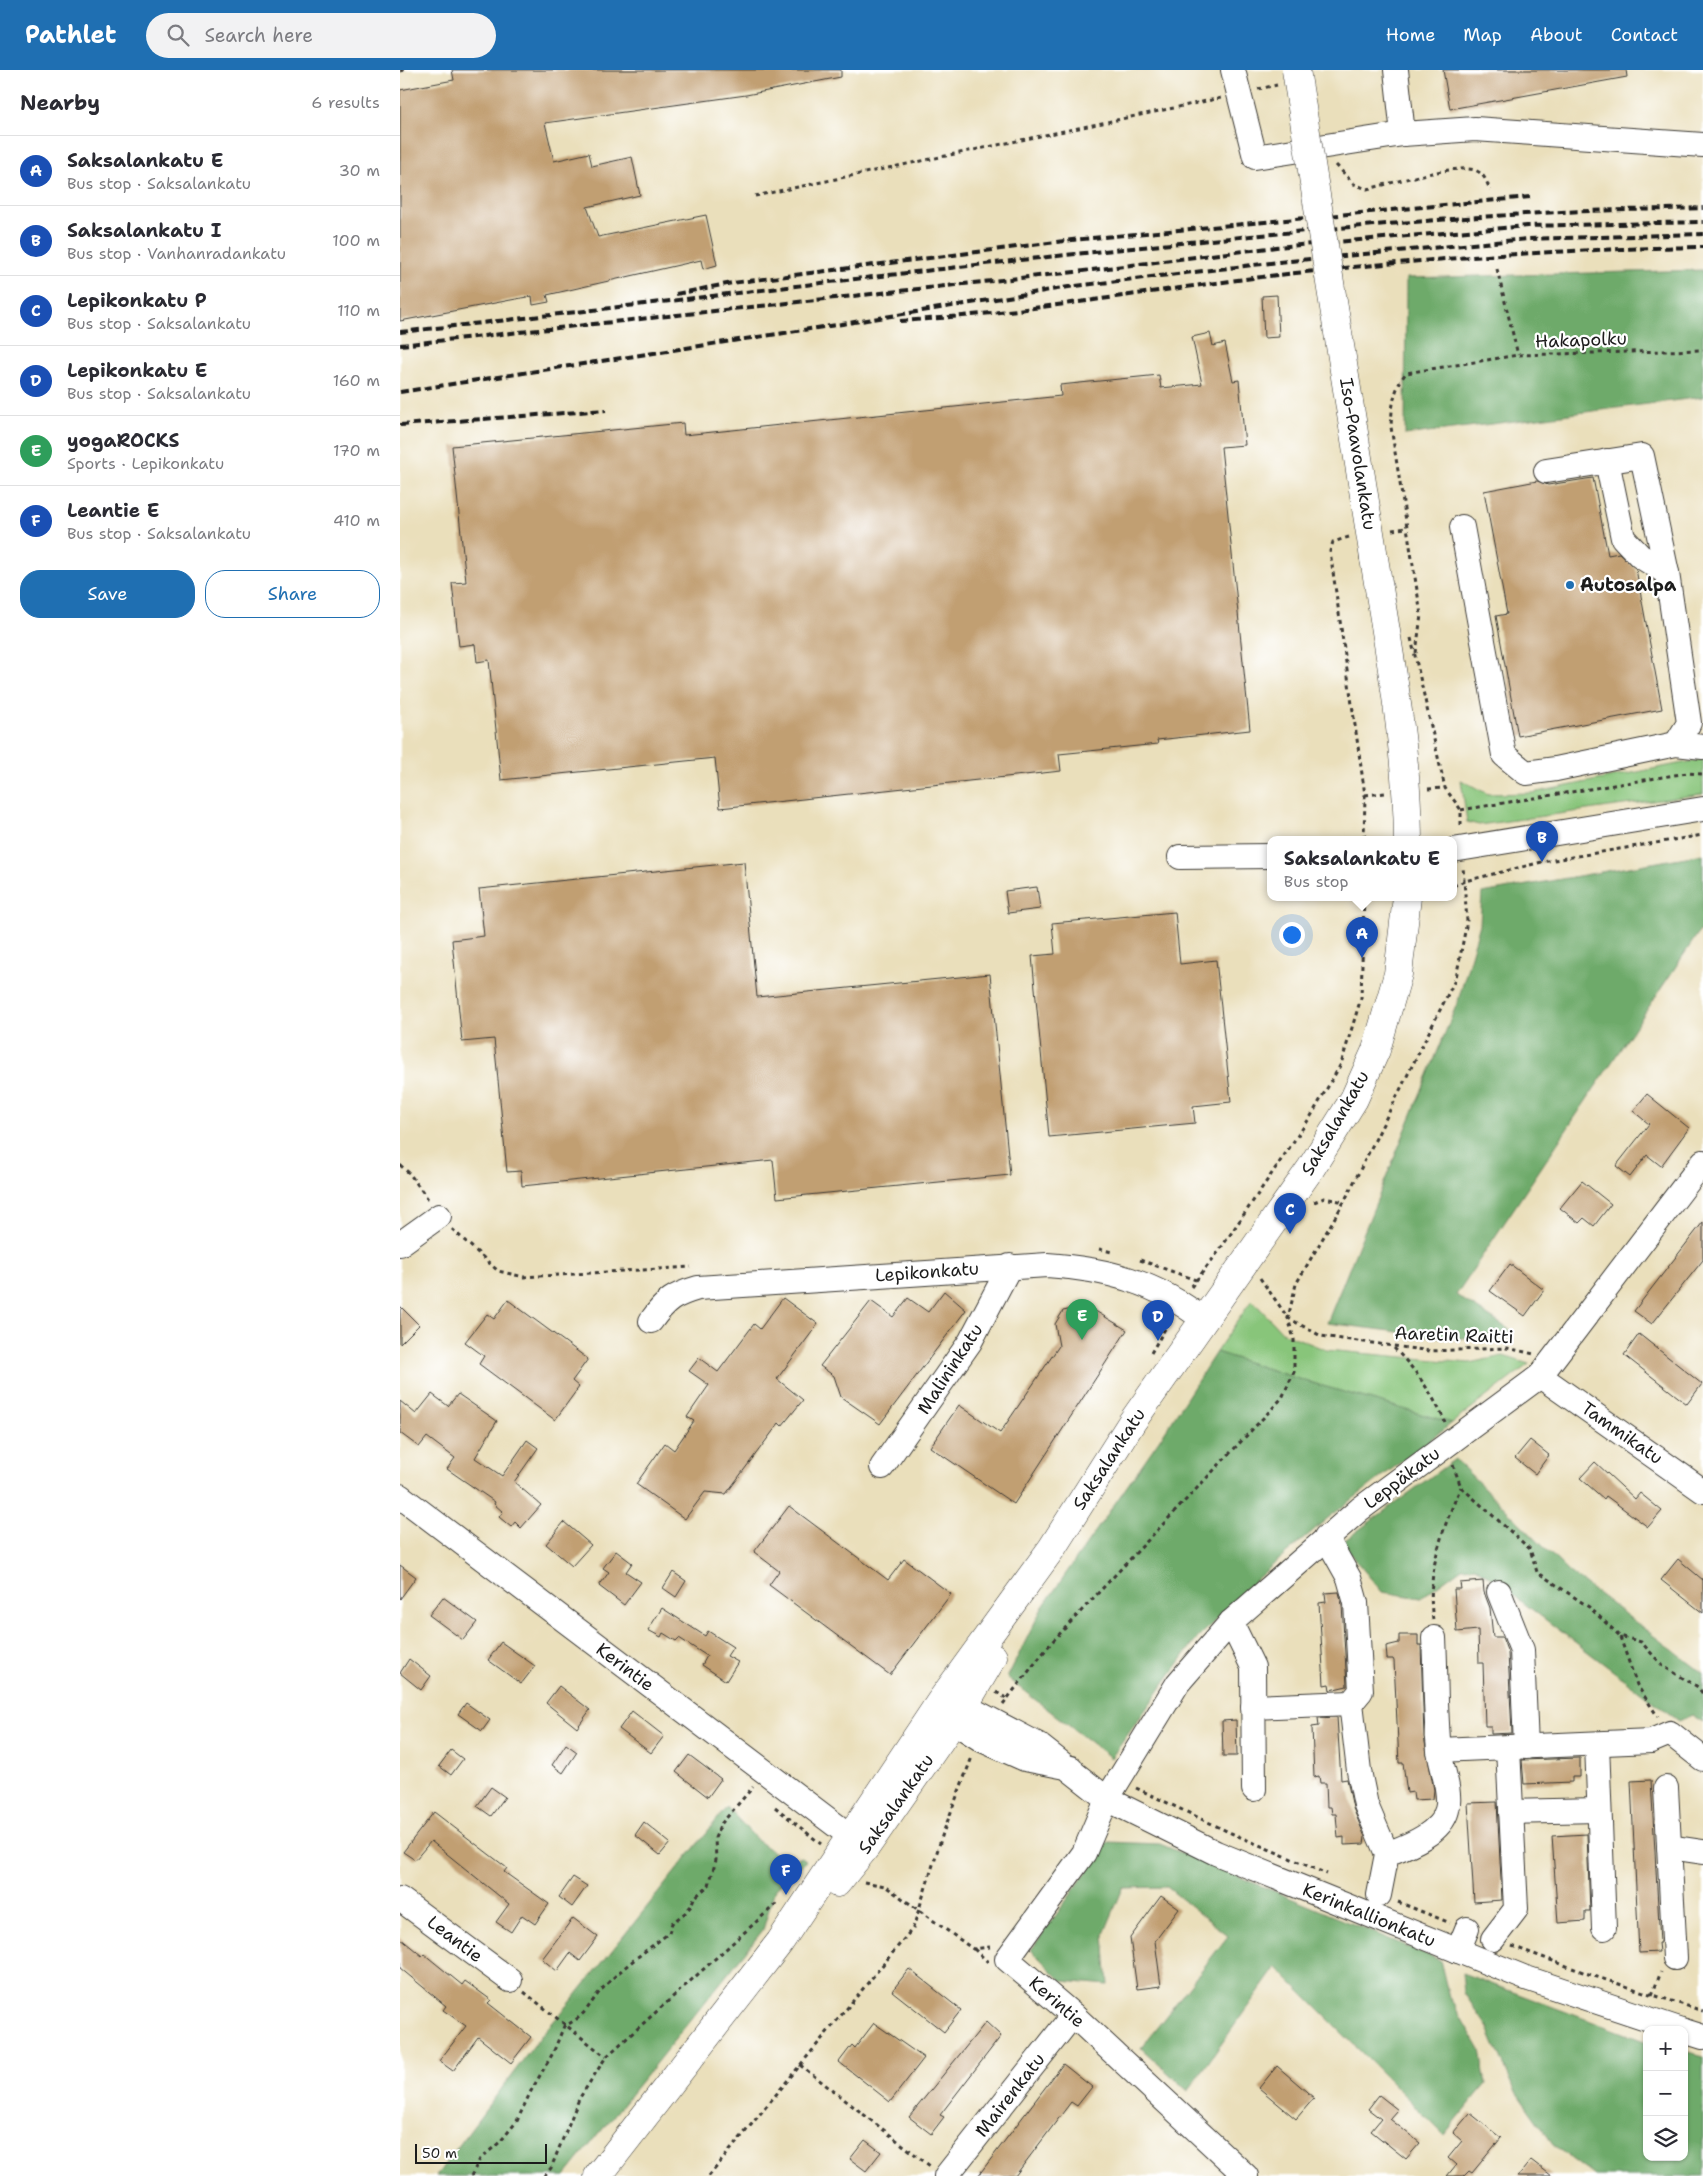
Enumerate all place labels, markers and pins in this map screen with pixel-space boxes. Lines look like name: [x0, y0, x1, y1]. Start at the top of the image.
place label: Autosalpa: [1580, 573, 1677, 597]
marker: Autosalpa: [1564, 579, 1576, 591]
pin: B: [1526, 821, 1558, 862]
pin: A: [1346, 917, 1378, 958]
pin: C: [1274, 1193, 1306, 1234]
pin: E: [1066, 1299, 1098, 1340]
pin: D: [1142, 1300, 1174, 1341]
pin: F: [770, 1854, 802, 1895]

